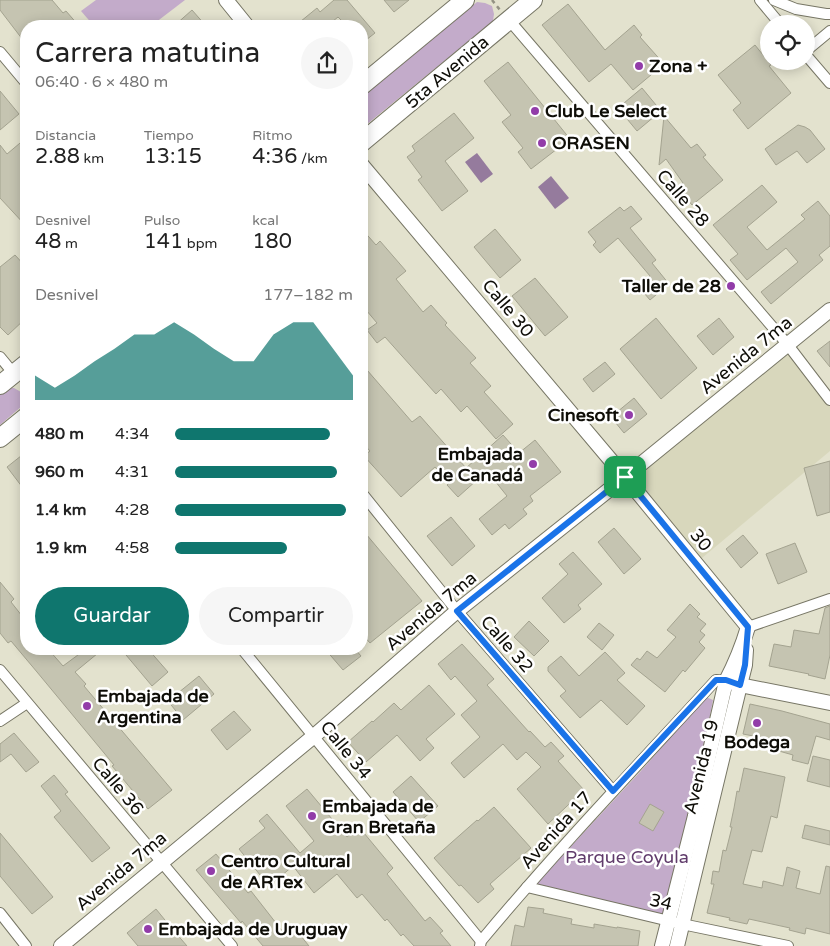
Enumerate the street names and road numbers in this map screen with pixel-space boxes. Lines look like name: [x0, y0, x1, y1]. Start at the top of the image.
street label: 5ta Avenida: [401, 31, 493, 113]
street label: Calle 28: [652, 165, 714, 231]
street label: Calle 30: [477, 274, 539, 342]
street label: Avenida 7ma: [696, 311, 796, 399]
street label: 30: [685, 524, 717, 556]
street label: Avenida 7ma: [381, 567, 481, 655]
street label: Calle 32: [476, 611, 538, 677]
street label: Calle 34: [316, 716, 376, 784]
street label: Avenida 19: [679, 717, 723, 817]
street label: Calle 36: [87, 752, 149, 820]
street label: Avenida 17: [516, 787, 596, 873]
street label: Avenida 7ma: [71, 827, 171, 915]
street label: 34: [647, 889, 675, 915]

